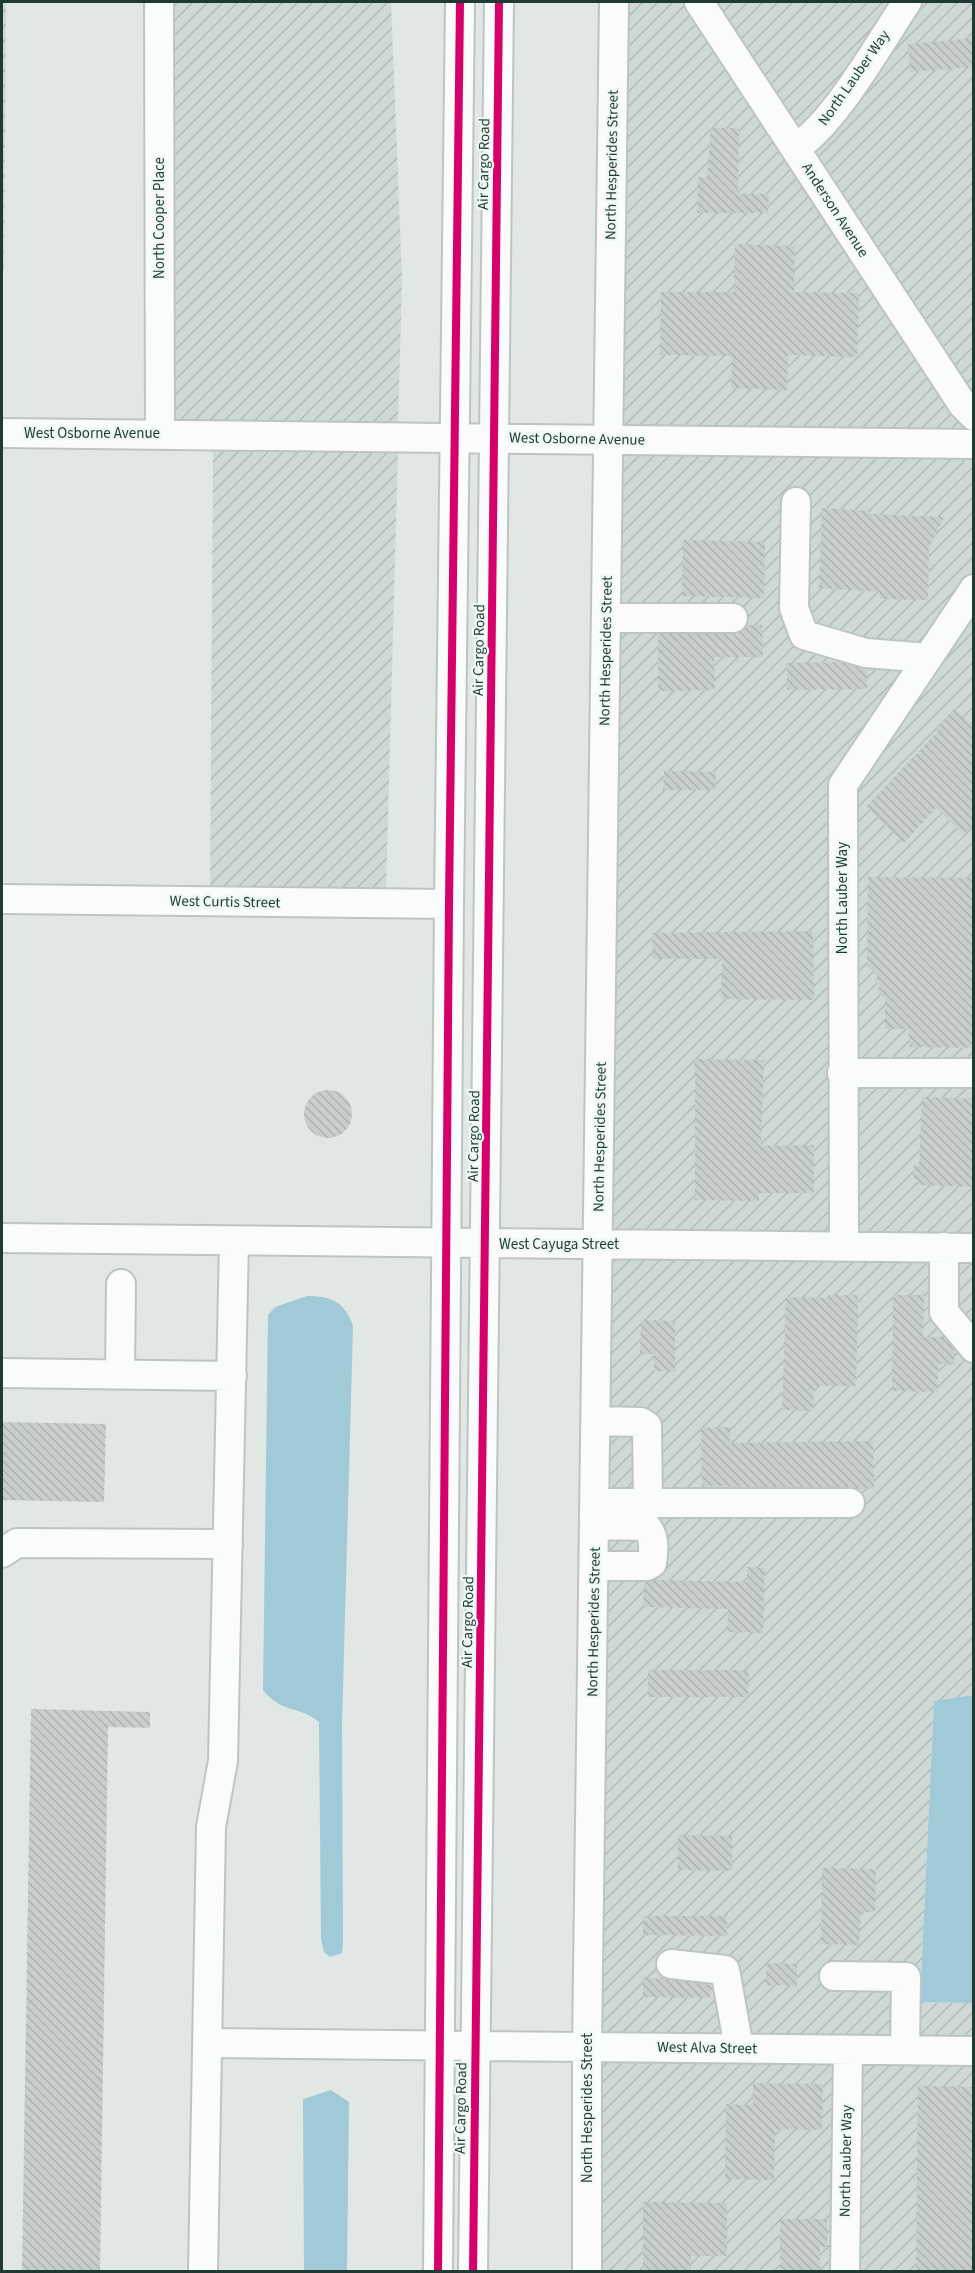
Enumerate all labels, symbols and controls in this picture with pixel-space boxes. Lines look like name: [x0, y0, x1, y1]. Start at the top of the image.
street label: North Lauber Way: [813, 26, 895, 130]
street label: North Hesperides Street: [600, 90, 624, 240]
street label: Air Cargo Road: [473, 118, 495, 210]
street label: North Cooper Place: [149, 157, 170, 279]
street label: Anderson Avenue: [796, 159, 874, 261]
street label: West Osborne Avenue: [24, 423, 160, 444]
street label: West Osborne Avenue: [509, 427, 645, 451]
street label: North Hesperides Street: [594, 576, 618, 726]
street label: Air Cargo Road: [468, 604, 490, 696]
street label: North Lauber Way: [832, 842, 853, 954]
street label: West Curtis Street: [169, 891, 281, 913]
street label: North Hesperides Street: [588, 1062, 612, 1212]
street label: Air Cargo Road: [463, 1090, 485, 1182]
street label: West Cayuga Street: [499, 1234, 619, 1255]
street label: North Hesperides Street: [582, 1547, 606, 1697]
street label: Air Cargo Road: [457, 1576, 479, 1668]
street label: North Hesperides Street: [577, 2033, 598, 2183]
street label: West Alva Street: [657, 2037, 757, 2059]
street label: Air Cargo Road: [450, 2062, 472, 2154]
street label: North Lauber Way: [835, 2105, 857, 2217]

